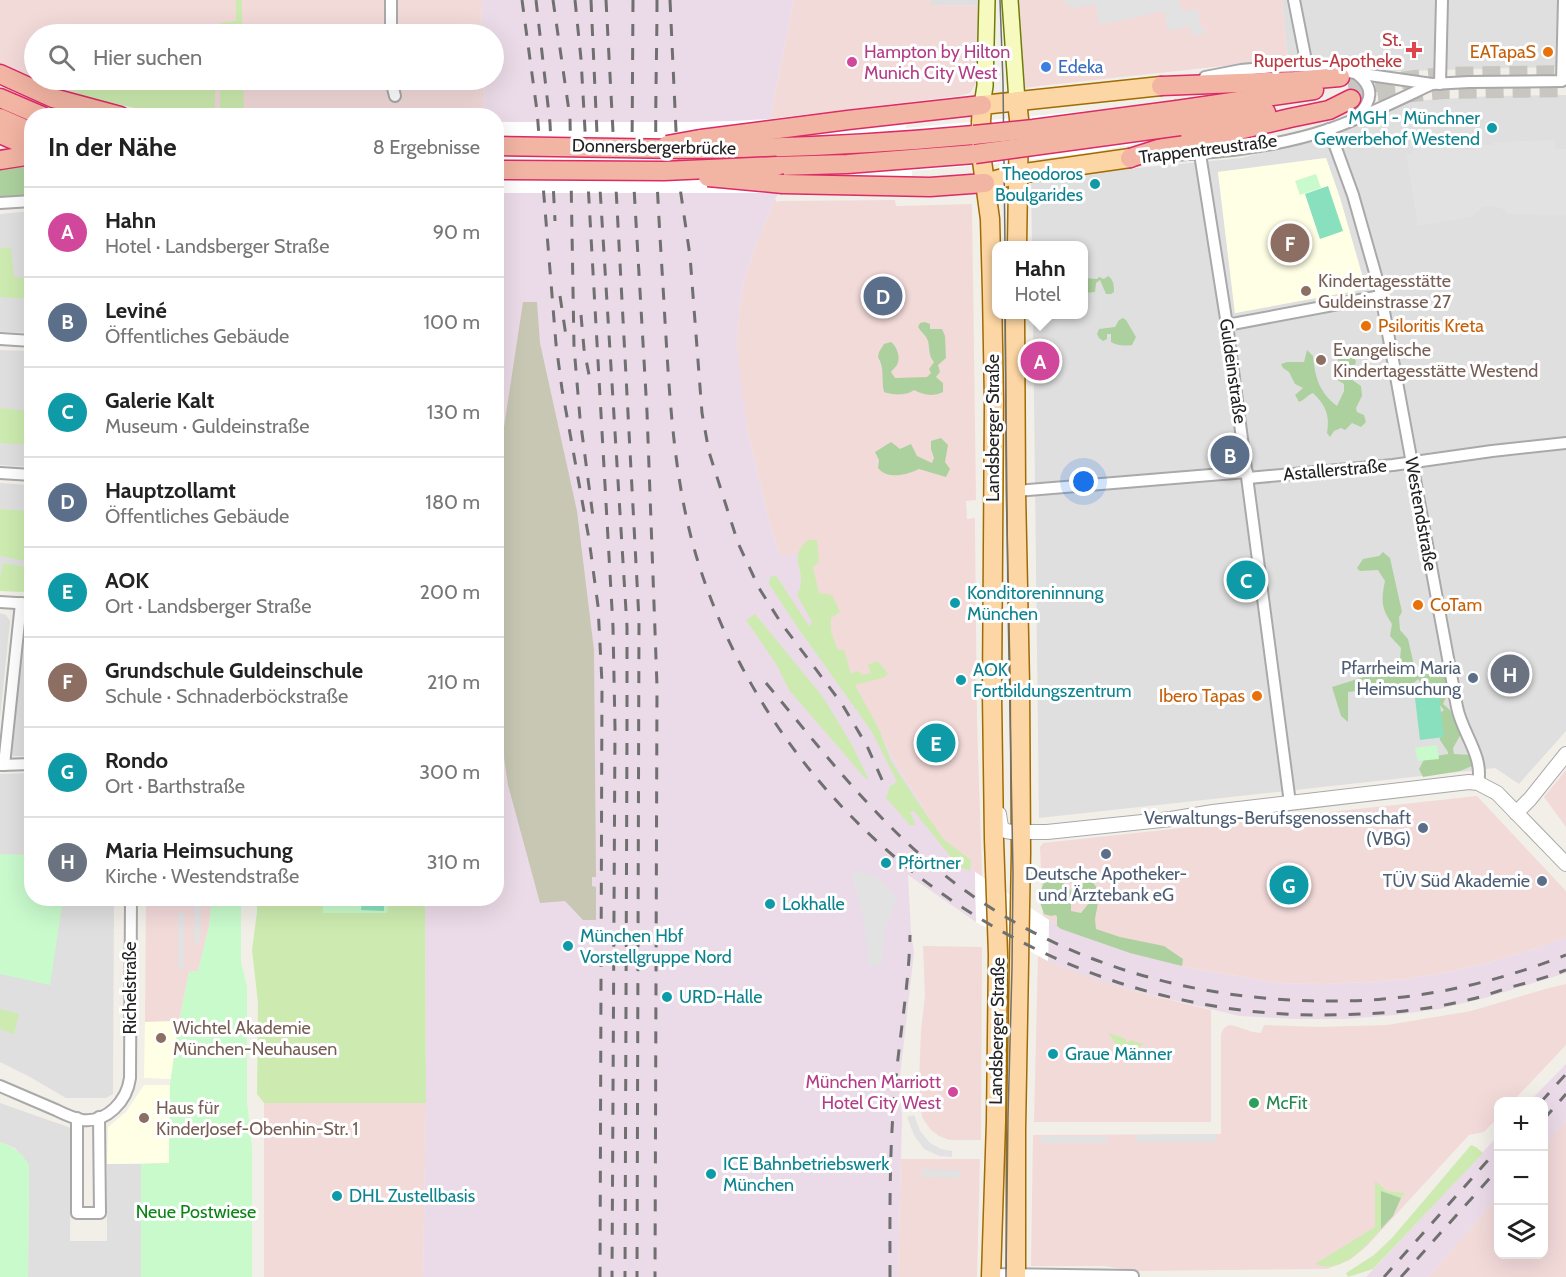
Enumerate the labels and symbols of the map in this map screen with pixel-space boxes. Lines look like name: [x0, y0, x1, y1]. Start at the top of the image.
place label: St. Rupertus-Apotheke: [1254, 29, 1402, 72]
place label: Hampton by Hilton Munich City West: [864, 41, 1010, 84]
place label: EATapaS: [1470, 41, 1536, 63]
marker: St. Rupertus-Apotheke: [1407, 43, 1421, 57]
marker: EATapaS: [1541, 45, 1555, 59]
marker: Hampton by Hilton Munich City West: [845, 55, 859, 69]
place label: Edeka: [1058, 56, 1104, 78]
marker: Edeka: [1039, 60, 1053, 74]
place label: MGH - Münchner Gewerbehof Westend: [1314, 107, 1480, 150]
marker: MGH - Münchner Gewerbehof Westend: [1485, 121, 1499, 135]
street label: Trappentreustraße: [1138, 130, 1278, 168]
street label: Donnersbergerbrücke: [572, 135, 736, 159]
place label: Theodoros Boulgarides: [995, 163, 1083, 206]
marker: Theodoros Boulgarides: [1088, 177, 1102, 191]
pin: F: [1270, 220, 1310, 266]
place label: Kindertagesstätte Guldeinstrasse 27: [1318, 270, 1451, 313]
pin: D: [864, 274, 902, 318]
marker: Kindertagesstätte Guldeinstrasse 27: [1299, 284, 1313, 298]
place label: Psiloritis Kreta: [1378, 315, 1484, 337]
street label: Guldeinstraße: [1215, 317, 1251, 425]
marker: Psiloritis Kreta: [1359, 319, 1373, 333]
pin: A: [1020, 338, 1060, 384]
place label: Evangelische Kindertagesstätte Westend: [1333, 339, 1538, 382]
marker: Evangelische Kindertagesstätte Westend: [1314, 353, 1328, 367]
street label: Landsberger Straße: [982, 354, 1004, 502]
pin: B: [1210, 432, 1250, 478]
street label: Astallerstraße: [1282, 455, 1388, 485]
street label: Westendstraße: [1400, 455, 1442, 573]
your location: [1069, 467, 1098, 496]
pin: C: [1226, 558, 1266, 602]
place label: Konditoreninnung München: [967, 582, 1104, 625]
place label: CoTam: [1430, 594, 1482, 616]
marker: Konditoreninnung München: [948, 596, 962, 610]
marker: CoTam: [1411, 598, 1425, 612]
pin: H: [1490, 652, 1530, 696]
place label: Pfarrheim Maria Heimsuchung: [1341, 657, 1462, 700]
place label: AOK Fortbildungszentrum: [973, 659, 1132, 702]
marker: Pfarrheim Maria Heimsuchung: [1466, 671, 1480, 685]
marker: AOK Fortbildungszentrum: [954, 673, 968, 687]
place label: Ibero Tapas: [1159, 685, 1245, 707]
marker: Ibero Tapas: [1250, 689, 1264, 703]
pin: E: [916, 720, 956, 766]
place label: Verwaltungs-Berufsgenossenschaft (VBG): [1144, 807, 1411, 850]
marker: Verwaltungs-Berufsgenossenschaft (VBG): [1416, 821, 1430, 835]
marker: Deutsche Apotheker- und Ärztebank eG: [1099, 847, 1113, 861]
place label: Pförtner: [898, 852, 961, 874]
marker: Pförtner: [879, 856, 893, 870]
pin: G: [1270, 862, 1308, 908]
place label: Deutsche Apotheker- und Ärztebank eG: [1025, 863, 1187, 906]
place label: TÜV Süd Akademie: [1383, 870, 1530, 892]
marker: TÜV Süd Akademie: [1535, 874, 1549, 888]
place label: Lokhalle: [782, 893, 845, 915]
marker: Lokhalle: [763, 897, 777, 911]
place label: München Hbf Vorstellgruppe Nord: [580, 925, 732, 968]
marker: München Hbf Vorstellgruppe Nord: [561, 939, 575, 953]
street label: Richelstraße: [119, 941, 141, 1035]
street label: Landsberger Straße: [985, 957, 1009, 1105]
place label: URD-Halle: [679, 986, 762, 1008]
marker: URD-Halle: [660, 990, 674, 1004]
place label: Wichtel Akademie München-Neuhausen: [173, 1017, 337, 1060]
marker: Wichtel Akademie München-Neuhausen: [154, 1031, 168, 1045]
place label: Graue Männer: [1065, 1043, 1172, 1065]
marker: Graue Männer: [1046, 1047, 1060, 1061]
place label: München Marriott Hotel City West: [806, 1071, 941, 1114]
marker: München Marriott Hotel City West: [946, 1085, 960, 1099]
place label: McFit: [1266, 1092, 1308, 1114]
marker: McFit: [1247, 1096, 1261, 1110]
place label: Haus für KinderJosef-Obenhin-Str. 1: [156, 1097, 358, 1140]
marker: Haus für KinderJosef-Obenhin-Str. 1: [137, 1111, 151, 1125]
place label: ICE Bahnbetriebswerk München: [723, 1153, 890, 1196]
marker: ICE Bahnbetriebswerk München: [704, 1167, 718, 1181]
place label: DHL Zustellbasis: [349, 1185, 475, 1207]
marker: DHL Zustellbasis: [330, 1189, 344, 1203]
park label: Neue Postwiese: [136, 1201, 256, 1223]

